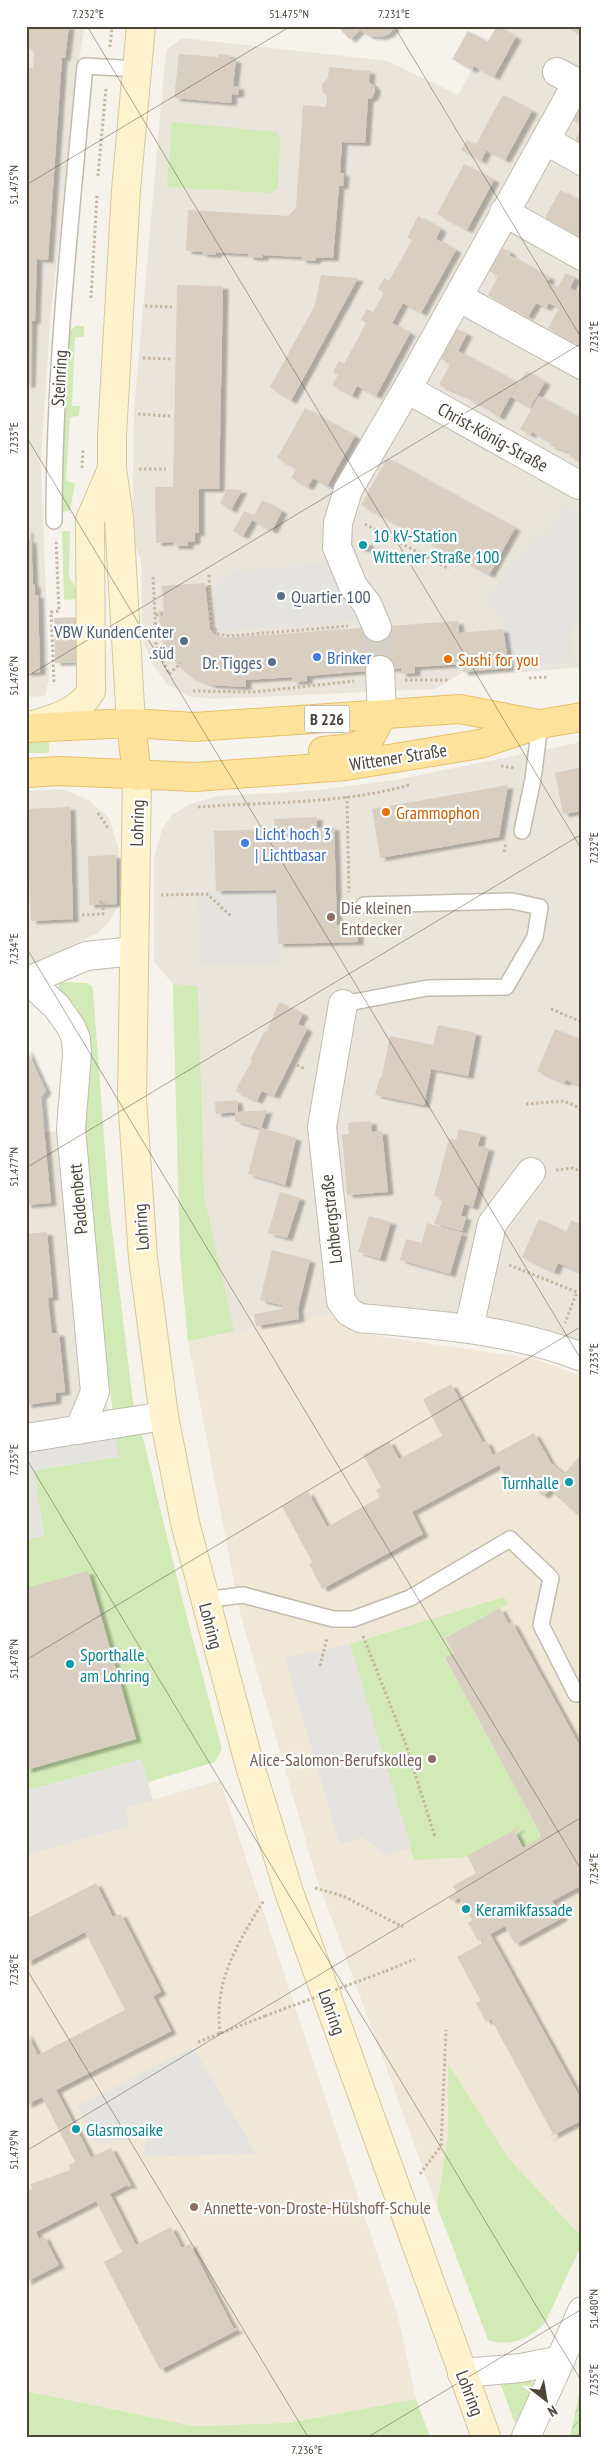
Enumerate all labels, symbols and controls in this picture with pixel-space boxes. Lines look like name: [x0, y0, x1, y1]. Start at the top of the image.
text: 7.232°E: [72, 6, 104, 21]
text: 51.475°N: [269, 6, 309, 21]
text: 7.231°E: [378, 6, 410, 21]
text: 51.475°N: [6, 165, 21, 205]
text: 7.231°E: [586, 321, 601, 353]
street label: Steinring: [46, 349, 72, 407]
street label: Christ-König-Straße: [434, 397, 552, 477]
text: 7.233°E: [6, 422, 21, 454]
place label: 10 kV-Station Wittener Straße 100: [373, 524, 499, 568]
marker: 10 kV-Station Wittener Straße 100: [357, 539, 369, 551]
place label: Quartier 100: [291, 585, 371, 608]
marker: Quartier 100: [275, 590, 287, 602]
place label: VBW KundenCenter .süd: [53, 620, 174, 664]
marker: VBW KundenCenter .süd: [178, 635, 190, 647]
place label: Brinker: [327, 646, 371, 669]
place label: Sushi for you: [458, 648, 539, 671]
place label: Dr. Tigges: [202, 651, 262, 674]
marker: Brinker: [311, 651, 323, 663]
marker: Sushi for you: [442, 653, 454, 665]
text: 51.476°N: [6, 656, 21, 696]
marker: Dr. Tigges: [266, 656, 278, 668]
road number: B 226: [304, 706, 350, 732]
street label: Wittener Straße: [348, 738, 448, 776]
street label: Lohring: [125, 799, 149, 847]
place label: Grammophon: [396, 801, 480, 824]
marker: Grammophon: [380, 806, 392, 818]
place label: Licht hoch 3 | Lichtbasar: [255, 822, 331, 866]
text: 7.232°E: [586, 832, 601, 864]
marker: Licht hoch 3 | Lichtbasar: [239, 837, 251, 849]
place label: Die kleinen Entdecker: [341, 896, 411, 940]
marker: Die kleinen Entdecker: [325, 911, 337, 923]
text: 7.234°E: [6, 933, 21, 965]
text: 51.477°N: [6, 1147, 21, 1187]
street label: Paddenbett: [63, 1163, 93, 1235]
street label: Lohbergstraße: [315, 1173, 347, 1265]
street label: Lohring: [128, 1203, 154, 1251]
text: 7.233°E: [586, 1343, 601, 1375]
text: 7.235°E: [6, 1444, 21, 1476]
place label: Turnhalle: [501, 1471, 559, 1494]
marker: Turnhalle: [563, 1476, 575, 1488]
street label: Lohring: [194, 1600, 228, 1652]
text: 51.478°N: [6, 1639, 21, 1679]
place label: Sporthalle am Lohring: [80, 1643, 150, 1687]
marker: Sporthalle am Lohring: [64, 1658, 76, 1670]
place label: Alice-Salomon-Berufskolleg: [250, 1748, 422, 1771]
marker: Alice-Salomon-Berufskolleg: [426, 1753, 438, 1765]
text: 7.234°E: [586, 1853, 601, 1885]
place label: Keramikfassade: [476, 1898, 573, 1921]
marker: Keramikfassade: [460, 1903, 472, 1915]
text: 7.236°E: [6, 1954, 21, 1986]
street label: Lohring: [313, 1986, 351, 2038]
place label: Glasmosaike: [86, 2118, 163, 2141]
marker: Glasmosaike: [70, 2123, 82, 2135]
text: 51.479°N: [6, 2130, 21, 2170]
place label: Annette-von-Droste-Hülshoff-Schule: [204, 2196, 431, 2219]
marker: Annette-von-Droste-Hülshoff-Schule: [188, 2201, 200, 2213]
text: 51.480°N: [586, 2289, 601, 2329]
text: 7.235°E: [586, 2364, 601, 2396]
street label: Lohring: [451, 2367, 489, 2419]
north arrow: [520, 2376, 570, 2426]
text: N: [545, 2401, 561, 2421]
text: 7.236°E: [291, 2442, 323, 2457]

